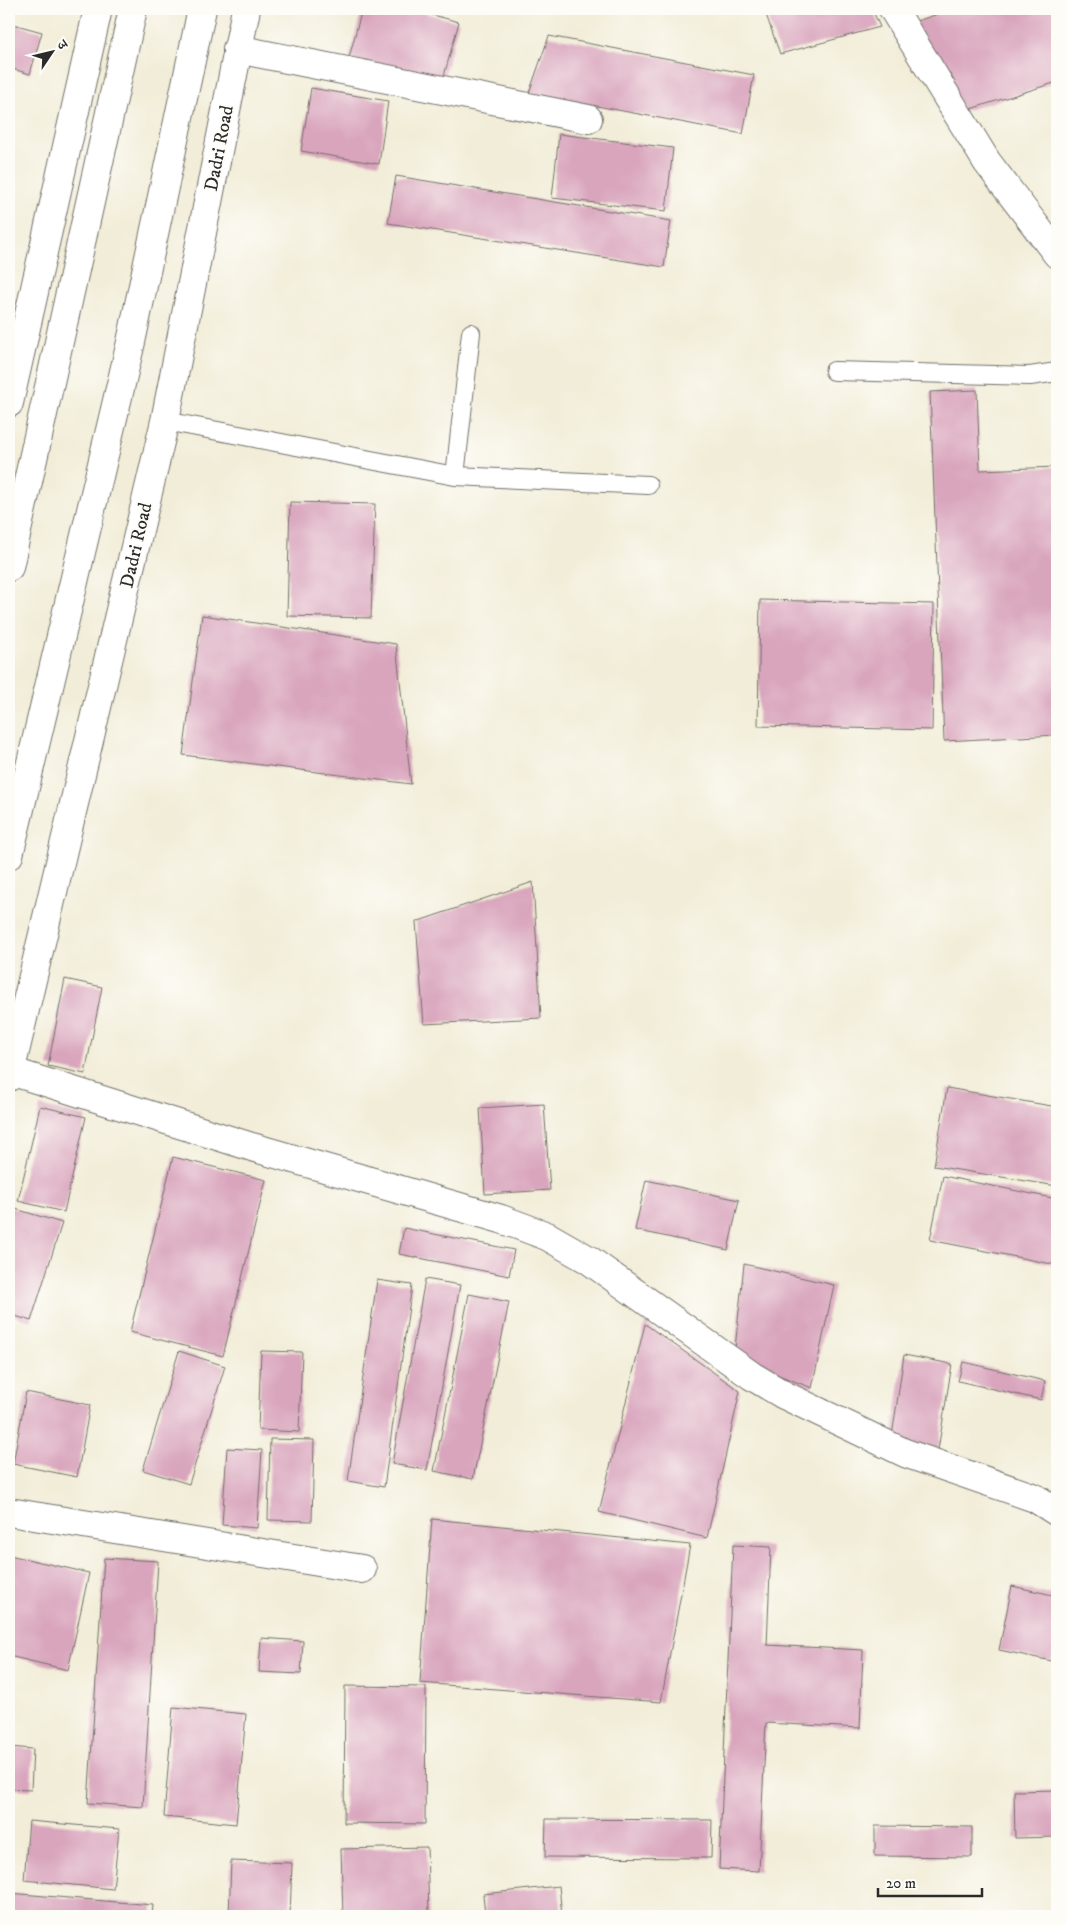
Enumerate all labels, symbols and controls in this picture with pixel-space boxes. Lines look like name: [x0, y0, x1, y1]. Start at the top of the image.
north arrow: [28, 28, 78, 78]
text: उ: [52, 36, 72, 54]
street label: Dadri Road: [200, 103, 239, 193]
street label: Dadri Road: [115, 500, 158, 590]
scale bar: [878, 1865, 982, 1897]
text: 20 m: [886, 1874, 916, 1893]

